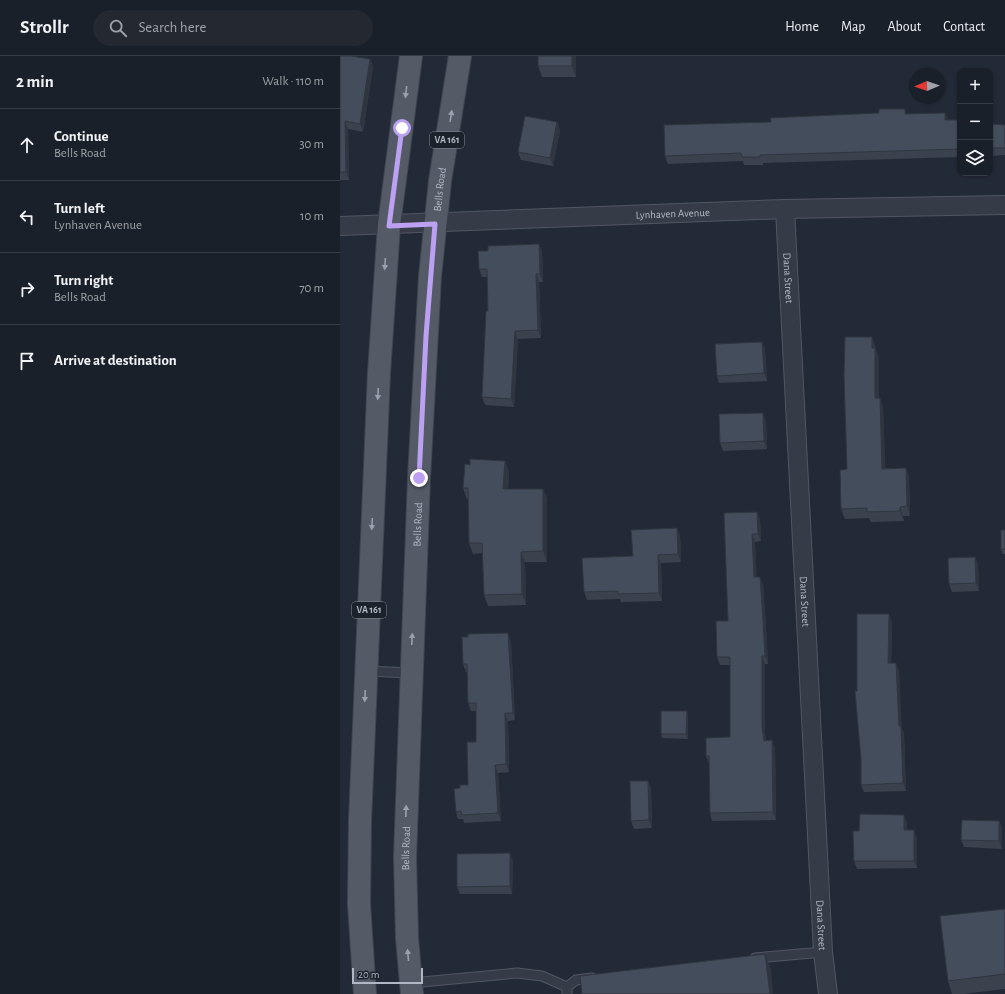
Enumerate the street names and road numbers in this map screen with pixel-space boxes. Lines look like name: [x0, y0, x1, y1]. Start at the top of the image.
road number: VA 161: [430, 132, 464, 148]
street label: Bells Road: [431, 166, 448, 212]
street label: Lynhaven Avenue: [635, 206, 710, 220]
street label: Dana Street: [782, 252, 795, 304]
street label: Bells Road: [411, 502, 424, 547]
street label: Dana Street: [798, 576, 812, 628]
road number: VA 161: [352, 602, 386, 618]
street label: Bells Road: [399, 826, 412, 870]
street label: Dana Street: [815, 899, 828, 951]

